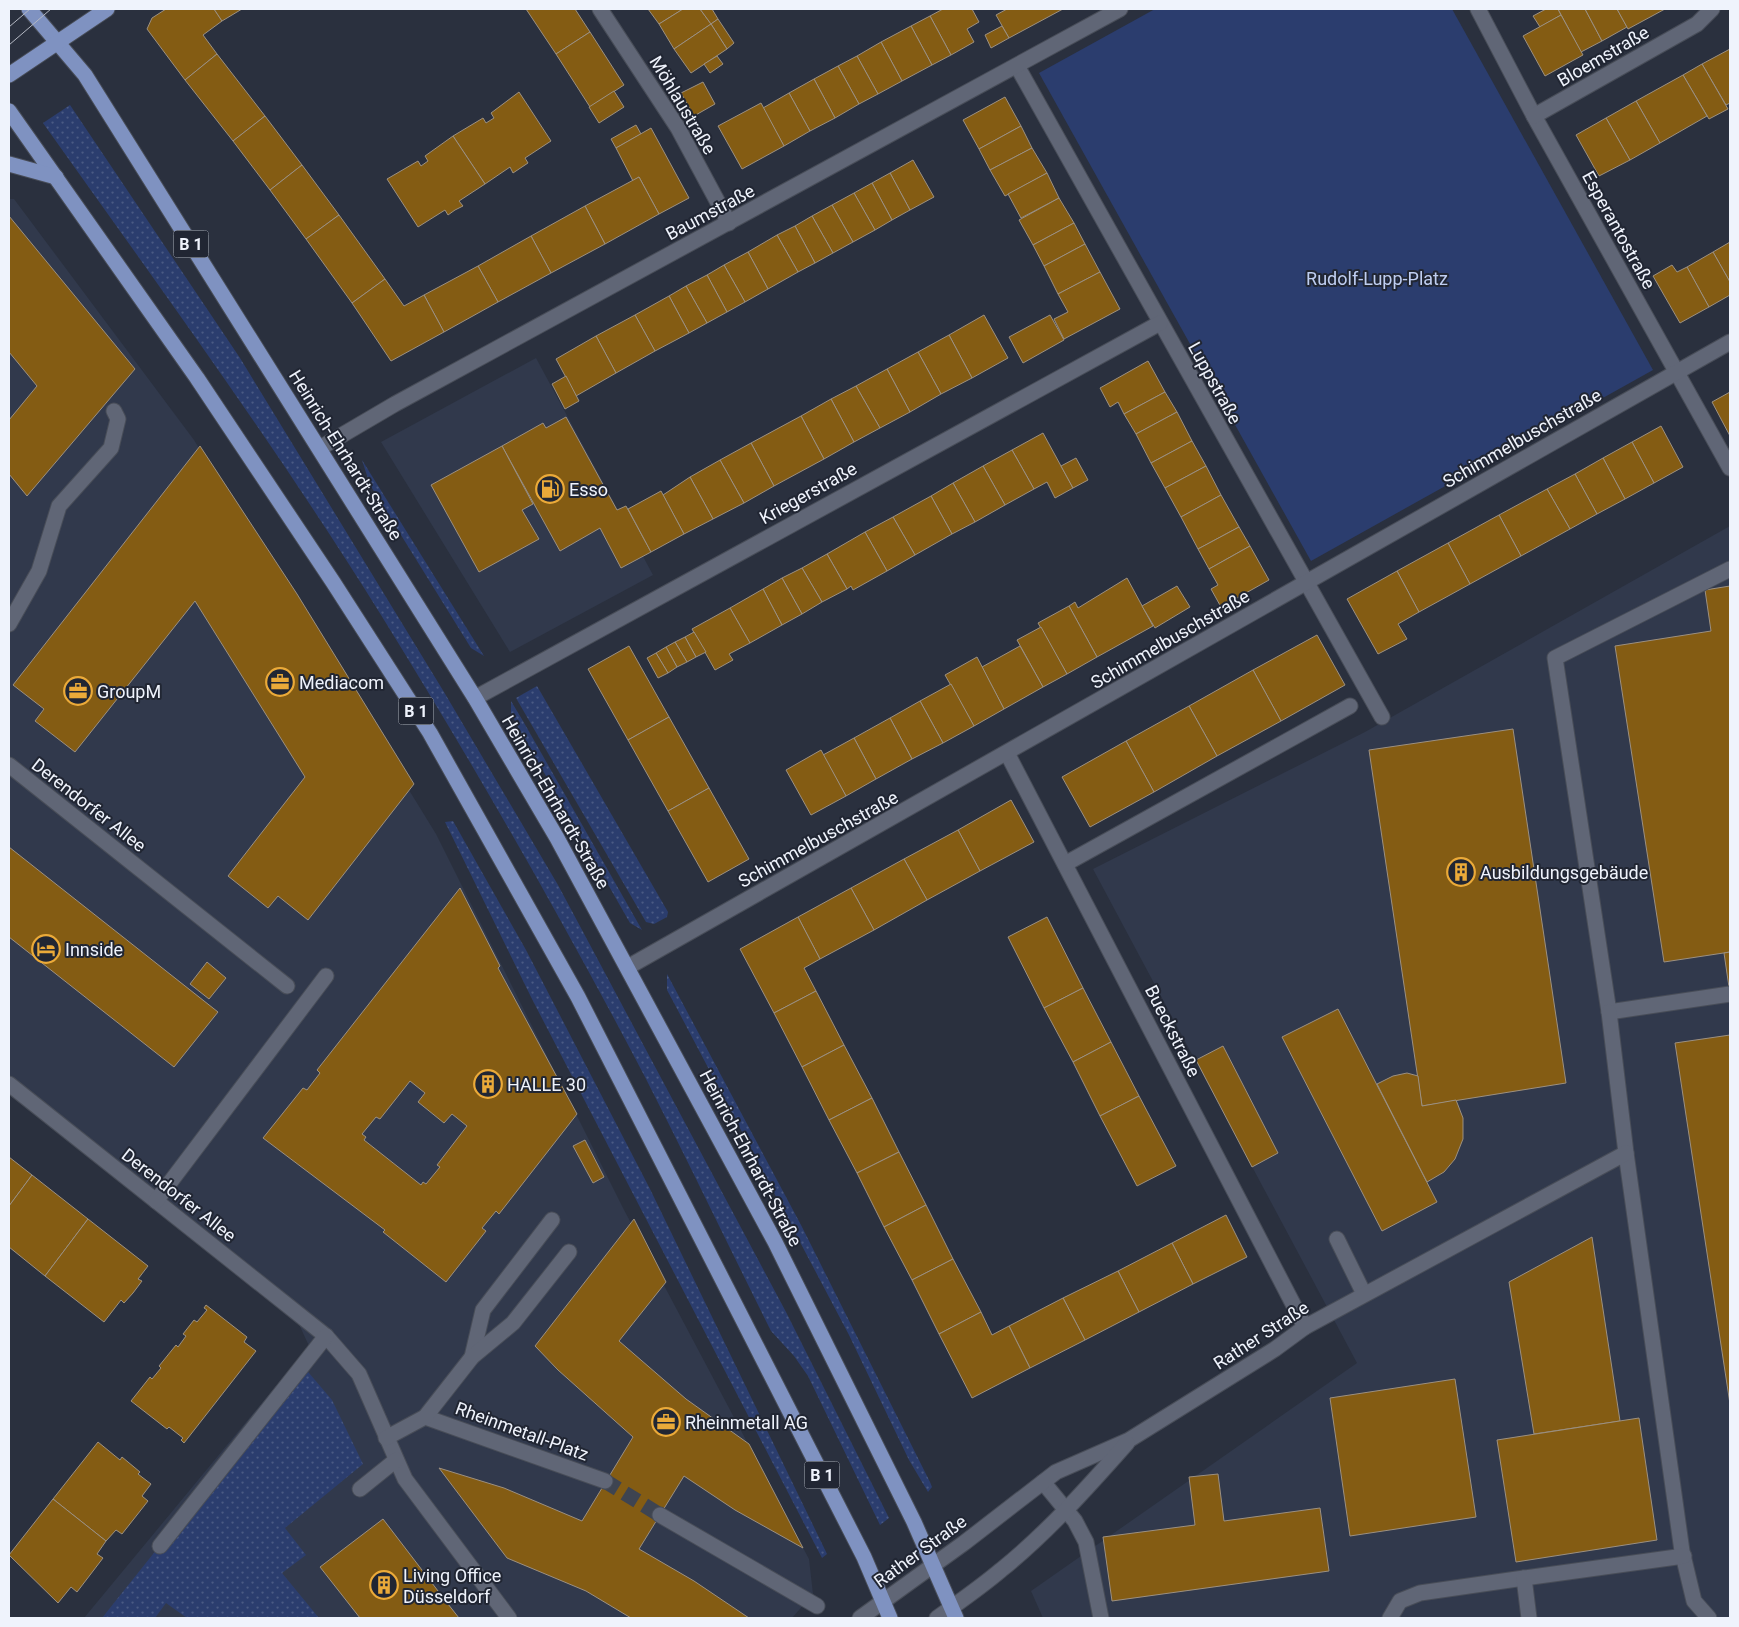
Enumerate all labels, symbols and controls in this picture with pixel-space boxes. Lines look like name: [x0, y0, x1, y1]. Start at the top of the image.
street label: Bloemstraße: [1554, 21, 1652, 91]
street label: Möhlaustraße: [645, 52, 721, 158]
street label: Esperantostraße: [1578, 167, 1660, 293]
street label: Baumstraße: [662, 180, 758, 244]
road number: B 1: [174, 230, 208, 258]
park label: Rudolf-Lupp-Platz: [1306, 268, 1448, 289]
street label: Luppstraße: [1184, 338, 1246, 428]
street label: Heinrich-Ehrhardt-Straße: [285, 366, 407, 544]
street label: Schimmelbuschstraße: [1439, 384, 1605, 492]
street label: Kriegerstraße: [756, 458, 860, 528]
fuel station icon: Esso: [535, 474, 565, 504]
place label: Esso: [569, 479, 608, 500]
street label: Schimmelbuschstraße: [1087, 585, 1253, 693]
office icon: Mediacom: [265, 667, 295, 697]
place label: Mediacom: [299, 672, 384, 693]
office icon: GroupM: [63, 676, 93, 706]
place label: GroupM: [97, 681, 161, 702]
road number: B 1: [398, 698, 434, 724]
street label: Heinrich-Ehrhardt-Straße: [498, 712, 614, 892]
street label: Derendorfer Allee: [28, 754, 150, 856]
street label: Schimmelbuschstraße: [734, 786, 902, 892]
building icon: Ausbildungsgebäude: [1446, 857, 1476, 887]
place label: Ausbildungsgebäude: [1480, 862, 1648, 883]
hotel icon: Innside: [31, 934, 61, 964]
place label: Innside: [65, 939, 123, 960]
street label: Bueckstraße: [1141, 982, 1205, 1080]
street label: Heinrich-Ehrhardt-Straße: [696, 1066, 806, 1250]
building icon: HALLE 30: [473, 1069, 503, 1099]
place label: HALLE 30: [507, 1074, 586, 1095]
street label: Derendorfer Allee: [118, 1144, 240, 1246]
street label: Rather Straße: [1210, 1296, 1312, 1374]
street label: Rheinmetall-Platz: [453, 1397, 591, 1465]
office icon: Rheinmetall AG: [651, 1407, 681, 1437]
place label: Rheinmetall AG: [685, 1412, 808, 1433]
road number: B 1: [804, 1462, 840, 1488]
street label: Rather Straße: [870, 1510, 970, 1592]
place label: Living Office Düsseldorf: [403, 1565, 501, 1607]
building icon: Living Office Düsseldorf: [369, 1570, 399, 1600]

